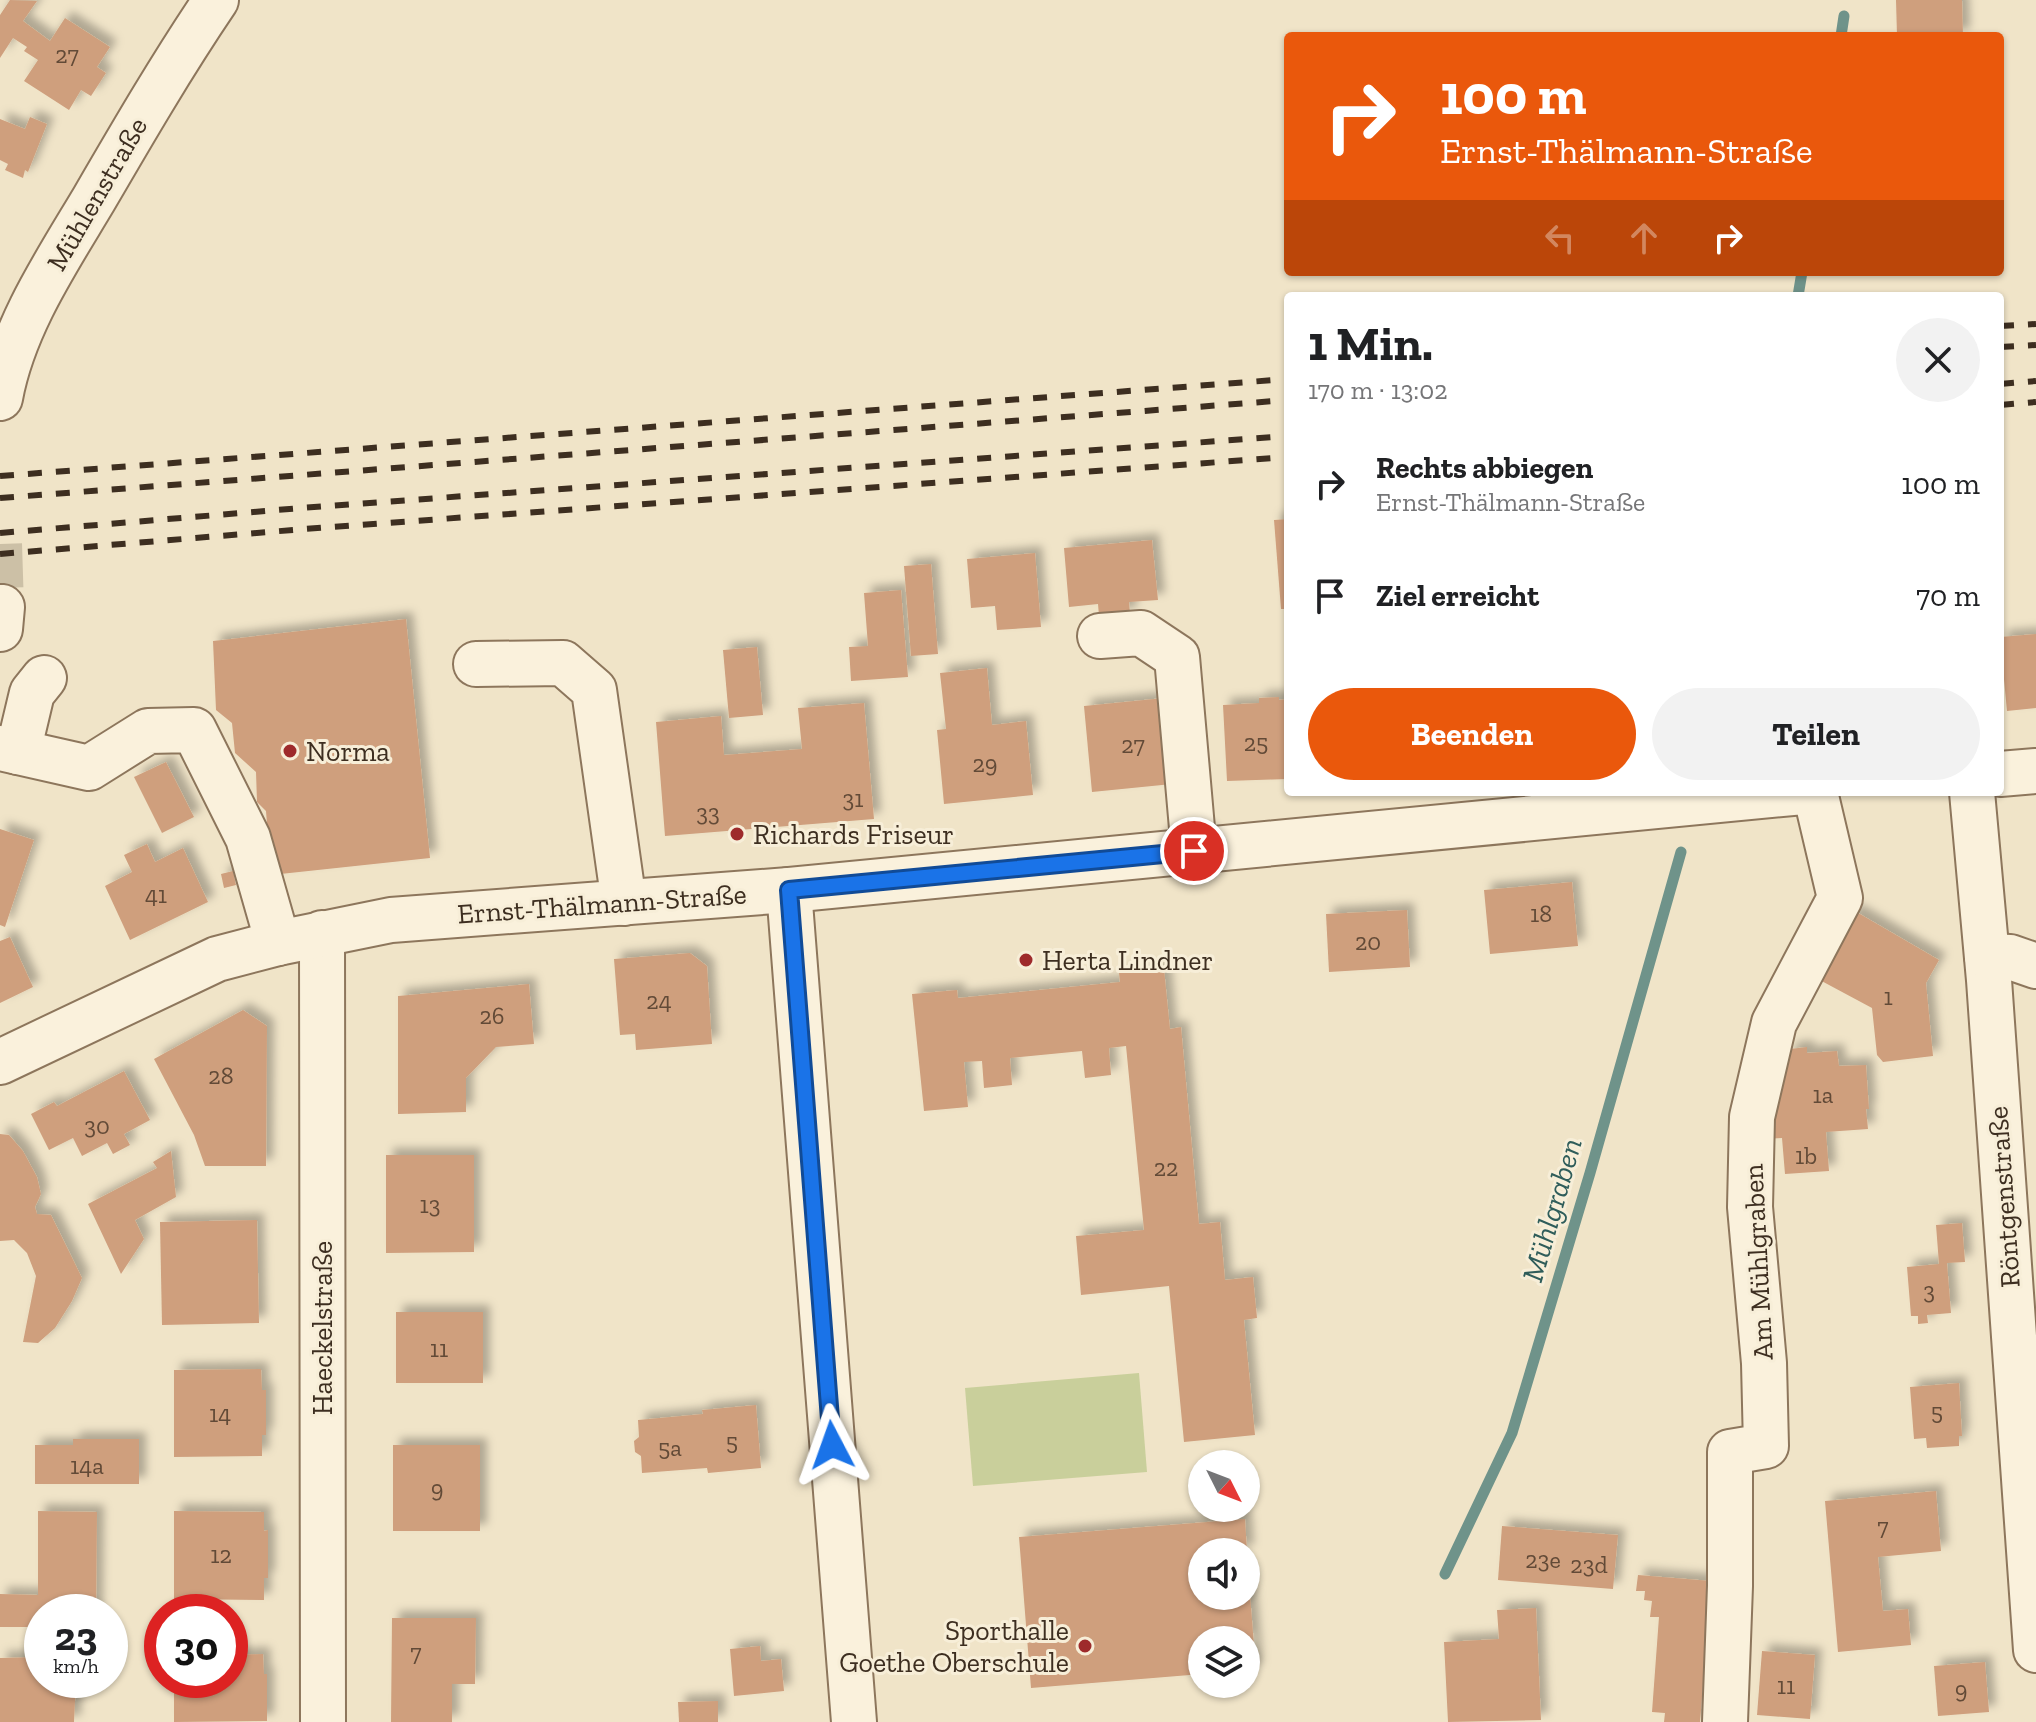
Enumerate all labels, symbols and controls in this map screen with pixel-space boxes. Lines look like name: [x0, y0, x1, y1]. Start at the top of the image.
house number: 27: [55, 40, 79, 69]
text: 100 m: [1440, 61, 1587, 128]
icon: right: [1308, 64, 1412, 168]
street label: Mühlenstraße: [40, 111, 154, 277]
text: Ernst-Thälmann-Straße: [1440, 129, 1813, 172]
icon: left: [1538, 216, 1582, 260]
icon: ahead: [1622, 216, 1666, 260]
icon: right: [1706, 216, 1750, 260]
text: 1 Min.: [1308, 315, 1433, 372]
button: close: [1896, 318, 1980, 402]
text: 170 m · 13:02: [1308, 374, 1448, 406]
text: Rechts abbiegen: [1376, 450, 1593, 486]
icon: right: [1308, 462, 1352, 506]
text: 100 m: [1901, 466, 1980, 502]
text: Ernst-Thälmann-Straße: [1376, 486, 1645, 518]
icon: arrive: [1308, 574, 1352, 618]
text: Ziel erreicht: [1376, 578, 1539, 614]
text: 70 m: [1916, 578, 1980, 614]
button: Beenden: [1308, 688, 1636, 780]
button: Teilen: [1652, 688, 1980, 780]
house number: 25: [1244, 728, 1268, 757]
house number: 27: [1121, 730, 1145, 759]
place label: Norma: [306, 735, 390, 768]
marker: Norma: [281, 742, 299, 760]
house number: 29: [972, 749, 998, 778]
house number: 31: [843, 784, 863, 813]
house number: 33: [696, 798, 720, 827]
pin: [1160, 817, 1228, 885]
place label: Richards Friseur: [753, 818, 954, 851]
marker: Richards Friseur: [728, 825, 746, 843]
icon: arrive: [1172, 829, 1216, 873]
street label: Ernst-Thälmann-Straße: [456, 877, 748, 931]
house number: 41: [145, 880, 167, 909]
house number: 18: [1530, 899, 1552, 928]
house number: 20: [1355, 927, 1381, 956]
place label: Herta Lindner: [1042, 944, 1213, 977]
marker: Herta Lindner: [1017, 951, 1035, 969]
house number: 1: [1883, 982, 1893, 1011]
house number: 24: [646, 986, 672, 1015]
house number: 26: [479, 1001, 505, 1030]
house number: 28: [208, 1061, 234, 1090]
house number: 1a: [1813, 1080, 1834, 1109]
street label: Röntgenstraße: [1981, 1105, 2027, 1289]
house number: 30: [84, 1111, 110, 1140]
water label: Mühlgraben: [1514, 1134, 1590, 1286]
house number: 1b: [1795, 1141, 1817, 1170]
house number: 22: [1154, 1153, 1178, 1182]
street label: Am Mühlgraben: [1736, 1163, 1780, 1361]
house number: 13: [420, 1190, 440, 1219]
street label: Haeckelstraße: [306, 1241, 339, 1415]
house number: 3: [1923, 1276, 1935, 1305]
house number: 11: [430, 1334, 448, 1363]
house number: 5: [1931, 1397, 1943, 1426]
house number: 14: [209, 1399, 231, 1428]
position arrow: [790, 1403, 874, 1487]
house number: 5: [726, 1427, 738, 1456]
house number: 5a: [658, 1433, 682, 1462]
north arrow: [1188, 1450, 1260, 1522]
map controls: [1188, 1450, 1260, 1698]
house number: 14a: [70, 1451, 104, 1480]
house number: 9: [431, 1474, 443, 1503]
house number: 7: [1877, 1512, 1889, 1541]
button: sound: [1188, 1538, 1260, 1610]
house number: 12: [210, 1540, 232, 1569]
house number: 23e: [1525, 1545, 1561, 1574]
house number: 23d: [1570, 1550, 1608, 1579]
speed limit sign: 30: [144, 1594, 248, 1698]
text: 23: [55, 1612, 97, 1660]
place label: Sporthalle Goethe Oberschule: [839, 1614, 1069, 1679]
button: layers: [1188, 1626, 1260, 1698]
marker: Sporthalle Goethe Oberschule: [1076, 1637, 1094, 1655]
house number: 7: [410, 1638, 422, 1667]
text: km/h: [53, 1654, 99, 1678]
house number: 11: [1777, 1671, 1795, 1700]
house number: 9: [1955, 1675, 1967, 1704]

